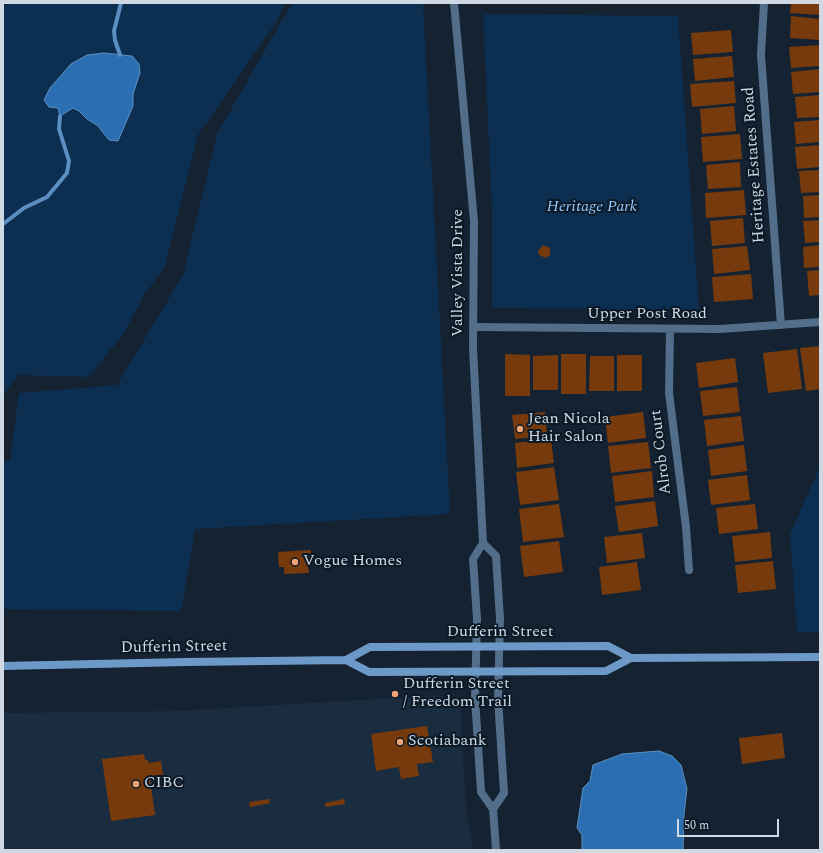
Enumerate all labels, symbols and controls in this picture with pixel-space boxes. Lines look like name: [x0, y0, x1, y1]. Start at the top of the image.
street label: Heritage Estates Road: [740, 86, 770, 244]
park label: Heritage Park: [547, 198, 637, 218]
street label: Valley Vista Drive: [449, 209, 469, 337]
street label: Upper Post Road: [587, 305, 707, 325]
street label: Alrob Court: [647, 408, 677, 496]
place label: Jean Nicola Hair Salon: [528, 410, 610, 448]
marker: Jean Nicola Hair Salon: [515, 424, 525, 434]
place label: Vogue Homes: [303, 552, 402, 572]
marker: Vogue Homes: [290, 557, 300, 567]
street label: Dufferin Street: [447, 623, 553, 643]
street label: Dufferin Street: [120, 637, 228, 659]
place label: Dufferin Street / Freedom Trail: [403, 675, 512, 713]
marker: Dufferin Street / Freedom Trail: [390, 689, 400, 699]
place label: Scotiabank: [408, 732, 487, 752]
marker: Scotiabank: [395, 737, 405, 747]
place label: CIBC: [144, 774, 184, 794]
marker: CIBC: [131, 779, 141, 789]
scale bar: [679, 811, 781, 837]
text: 50 m: [684, 816, 709, 835]

